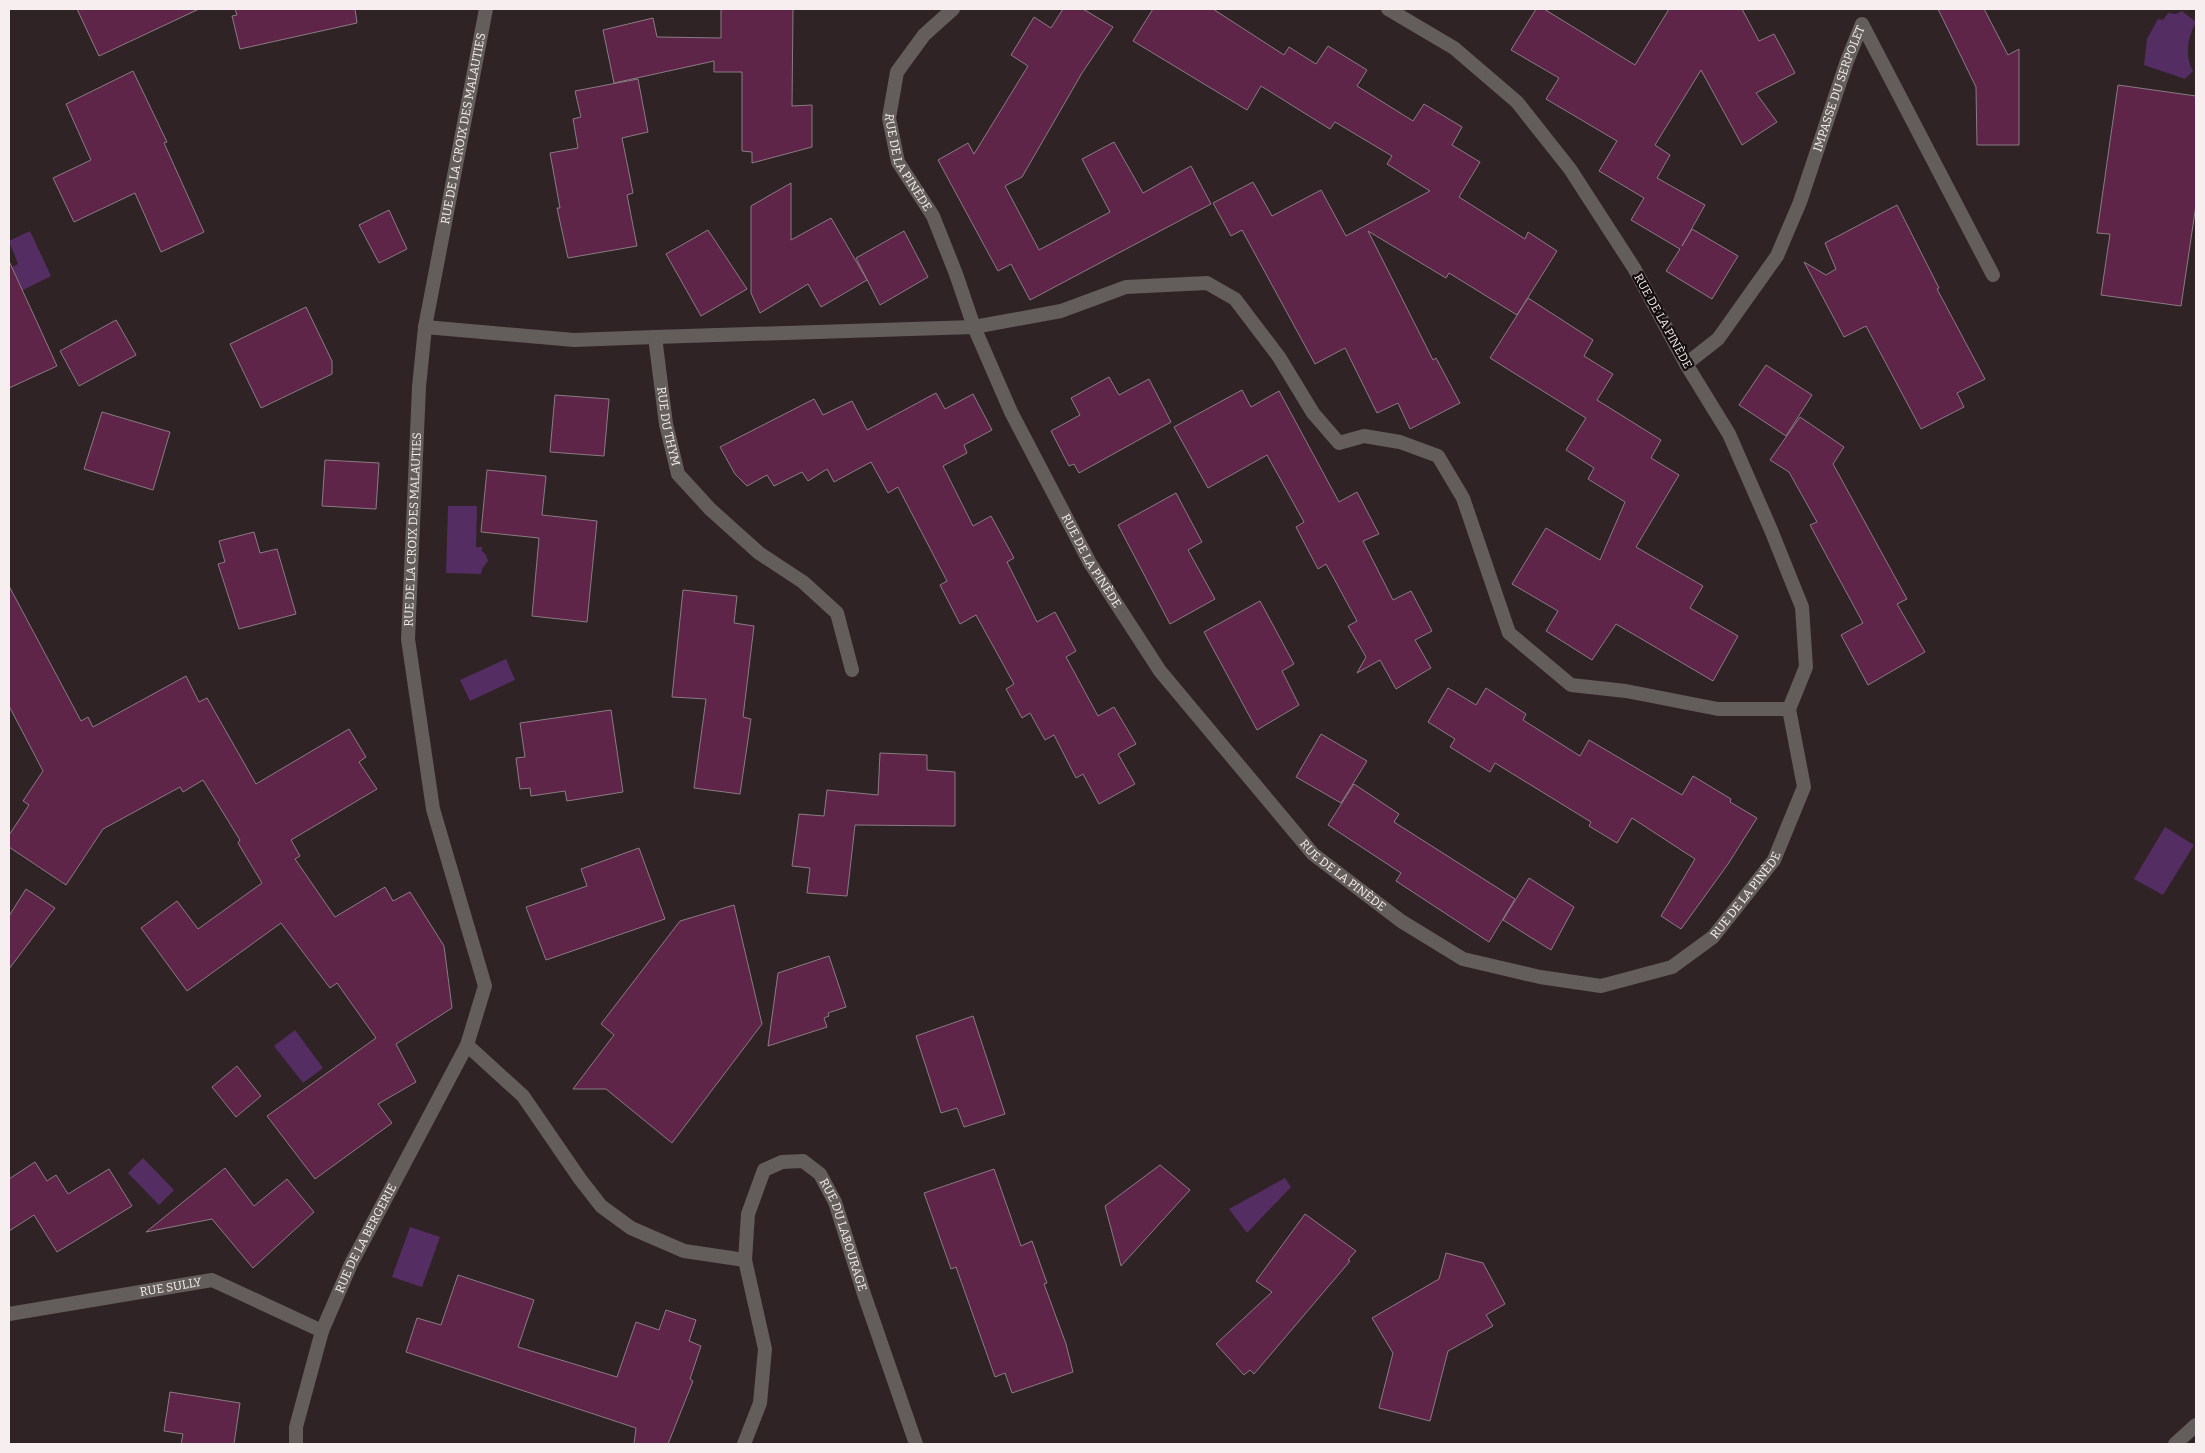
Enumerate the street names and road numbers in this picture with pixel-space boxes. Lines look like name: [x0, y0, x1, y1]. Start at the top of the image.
street label: IMPASSE DU SERPOLET: [1810, 24, 1868, 153]
street label: RUE DE LA CROIX DES MALAUTIES: [438, 32, 488, 225]
street label: RUE DE LA PINÈDE: [882, 112, 935, 214]
street label: RUE DE LA PINÈDE: [1631, 271, 1696, 371]
street label: RUE DU THYM: [654, 386, 683, 468]
street label: RUE DE LA CROIX DES MALAUTIES: [402, 432, 424, 627]
street label: RUE DE LA PINÈDE: [1059, 512, 1124, 610]
street label: RUE DE LA PINÈDE: [1297, 837, 1389, 914]
street label: RUE DE LA PINÈDE: [1707, 850, 1784, 941]
street label: RUE DU LABOURAGE: [817, 1176, 870, 1293]
street label: RUE DE LA BERGERIE: [332, 1181, 399, 1295]
street label: RUE SULLY: [139, 1275, 203, 1299]

